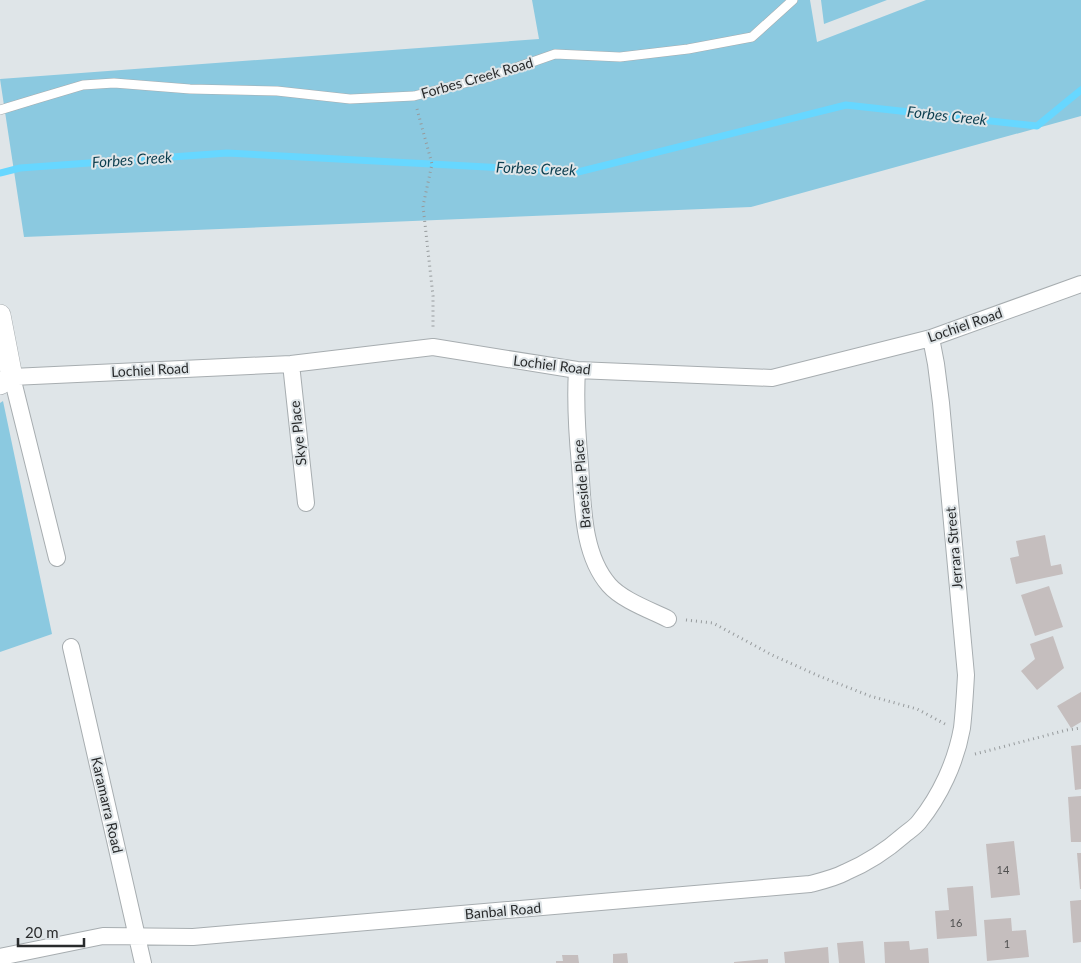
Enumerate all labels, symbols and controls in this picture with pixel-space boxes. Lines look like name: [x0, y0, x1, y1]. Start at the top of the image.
street label: Forbes Creek Road: [419, 53, 535, 102]
water label: Forbes Creek: [906, 102, 989, 128]
water label: Forbes Creek: [91, 147, 174, 171]
water label: Forbes Creek: [496, 158, 577, 178]
street label: Lochiel Road: [925, 304, 1004, 345]
street label: Lochiel Road: [512, 351, 592, 378]
street label: Lochiel Road: [111, 359, 189, 380]
street label: Skye Place: [286, 400, 309, 466]
street label: Braeside Place: [569, 439, 594, 529]
street label: Jerrara Street: [941, 506, 966, 590]
street label: Karamarra Road: [88, 755, 127, 855]
house number: 14: [997, 863, 1010, 876]
street label: Banbal Road: [464, 899, 542, 922]
scale bar: [18, 916, 84, 948]
house number: 16: [950, 916, 962, 929]
text: 20 m: [25, 923, 59, 941]
house number: 1: [1004, 937, 1010, 950]

